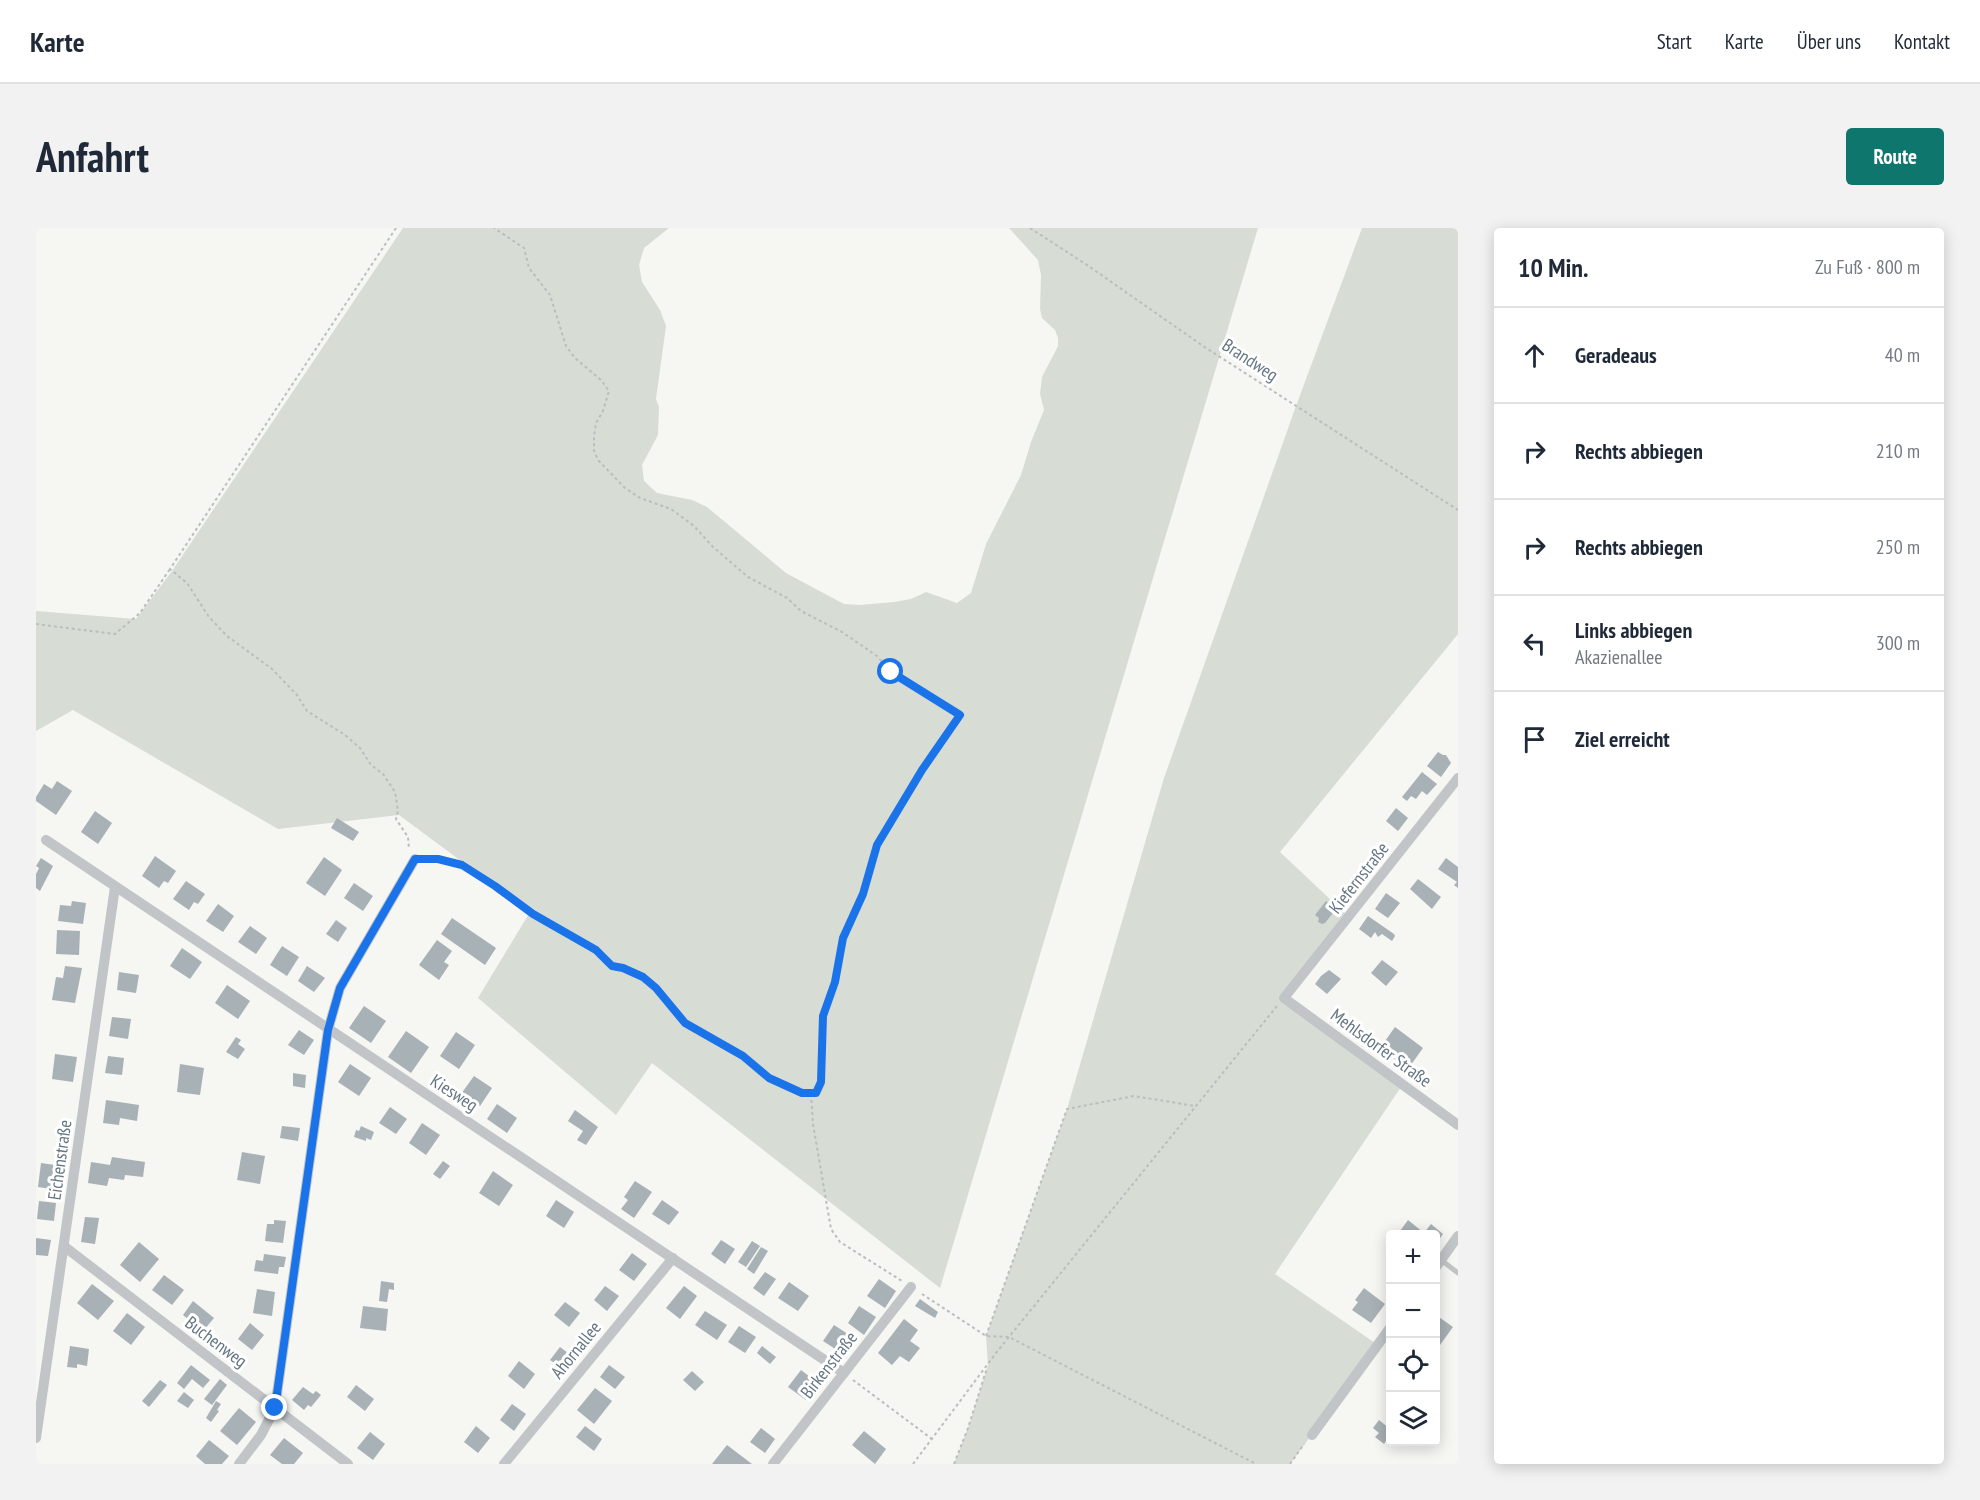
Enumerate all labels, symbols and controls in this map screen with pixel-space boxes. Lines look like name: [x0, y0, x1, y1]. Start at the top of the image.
text: Karte: [30, 23, 85, 60]
text: Start: [1657, 28, 1692, 55]
text: Karte: [1725, 28, 1764, 55]
text: Über uns: [1797, 28, 1861, 55]
text: Kontakt: [1894, 28, 1950, 55]
button: Route: [1846, 128, 1944, 185]
text: Anfahrt: [36, 129, 149, 184]
text: 10 Min.: [1518, 251, 1589, 284]
text: Zu Fuß · 800 m: [1815, 254, 1920, 280]
street label: Brandweg: [1218, 333, 1282, 386]
icon: ahead: [1518, 339, 1551, 372]
text: Geradeaus: [1575, 341, 1657, 369]
text: 40 m: [1885, 342, 1920, 368]
icon: right: [1518, 435, 1551, 468]
text: Rechts abbiegen: [1575, 437, 1703, 465]
text: 210 m: [1876, 438, 1920, 464]
icon: right: [1518, 531, 1551, 564]
text: Rechts abbiegen: [1575, 533, 1703, 561]
text: 250 m: [1876, 534, 1920, 560]
text: Links abbiegen: [1575, 616, 1692, 644]
icon: left: [1518, 627, 1551, 660]
text: 300 m: [1876, 630, 1920, 656]
text: Akazienallee: [1575, 644, 1662, 670]
route start: [877, 658, 903, 684]
icon: arrive: [1518, 723, 1551, 756]
text: Ziel erreicht: [1575, 725, 1670, 753]
street label: Kiefernstraße: [1324, 837, 1394, 918]
street label: Mehlsdorfer Straße: [1326, 1003, 1436, 1092]
street label: Kiesweg: [426, 1069, 482, 1116]
street label: Eichenstraße: [43, 1118, 77, 1201]
map controls: [1386, 1230, 1440, 1446]
button: +: [1386, 1230, 1440, 1284]
button: −: [1386, 1284, 1440, 1338]
street label: Buchenweg: [181, 1311, 252, 1372]
street label: Ahornallee: [545, 1316, 606, 1383]
street label: Birkenstraße: [795, 1327, 862, 1403]
button: locate: [1386, 1338, 1440, 1392]
button: layers: [1386, 1392, 1440, 1446]
route end: [261, 1394, 287, 1420]

